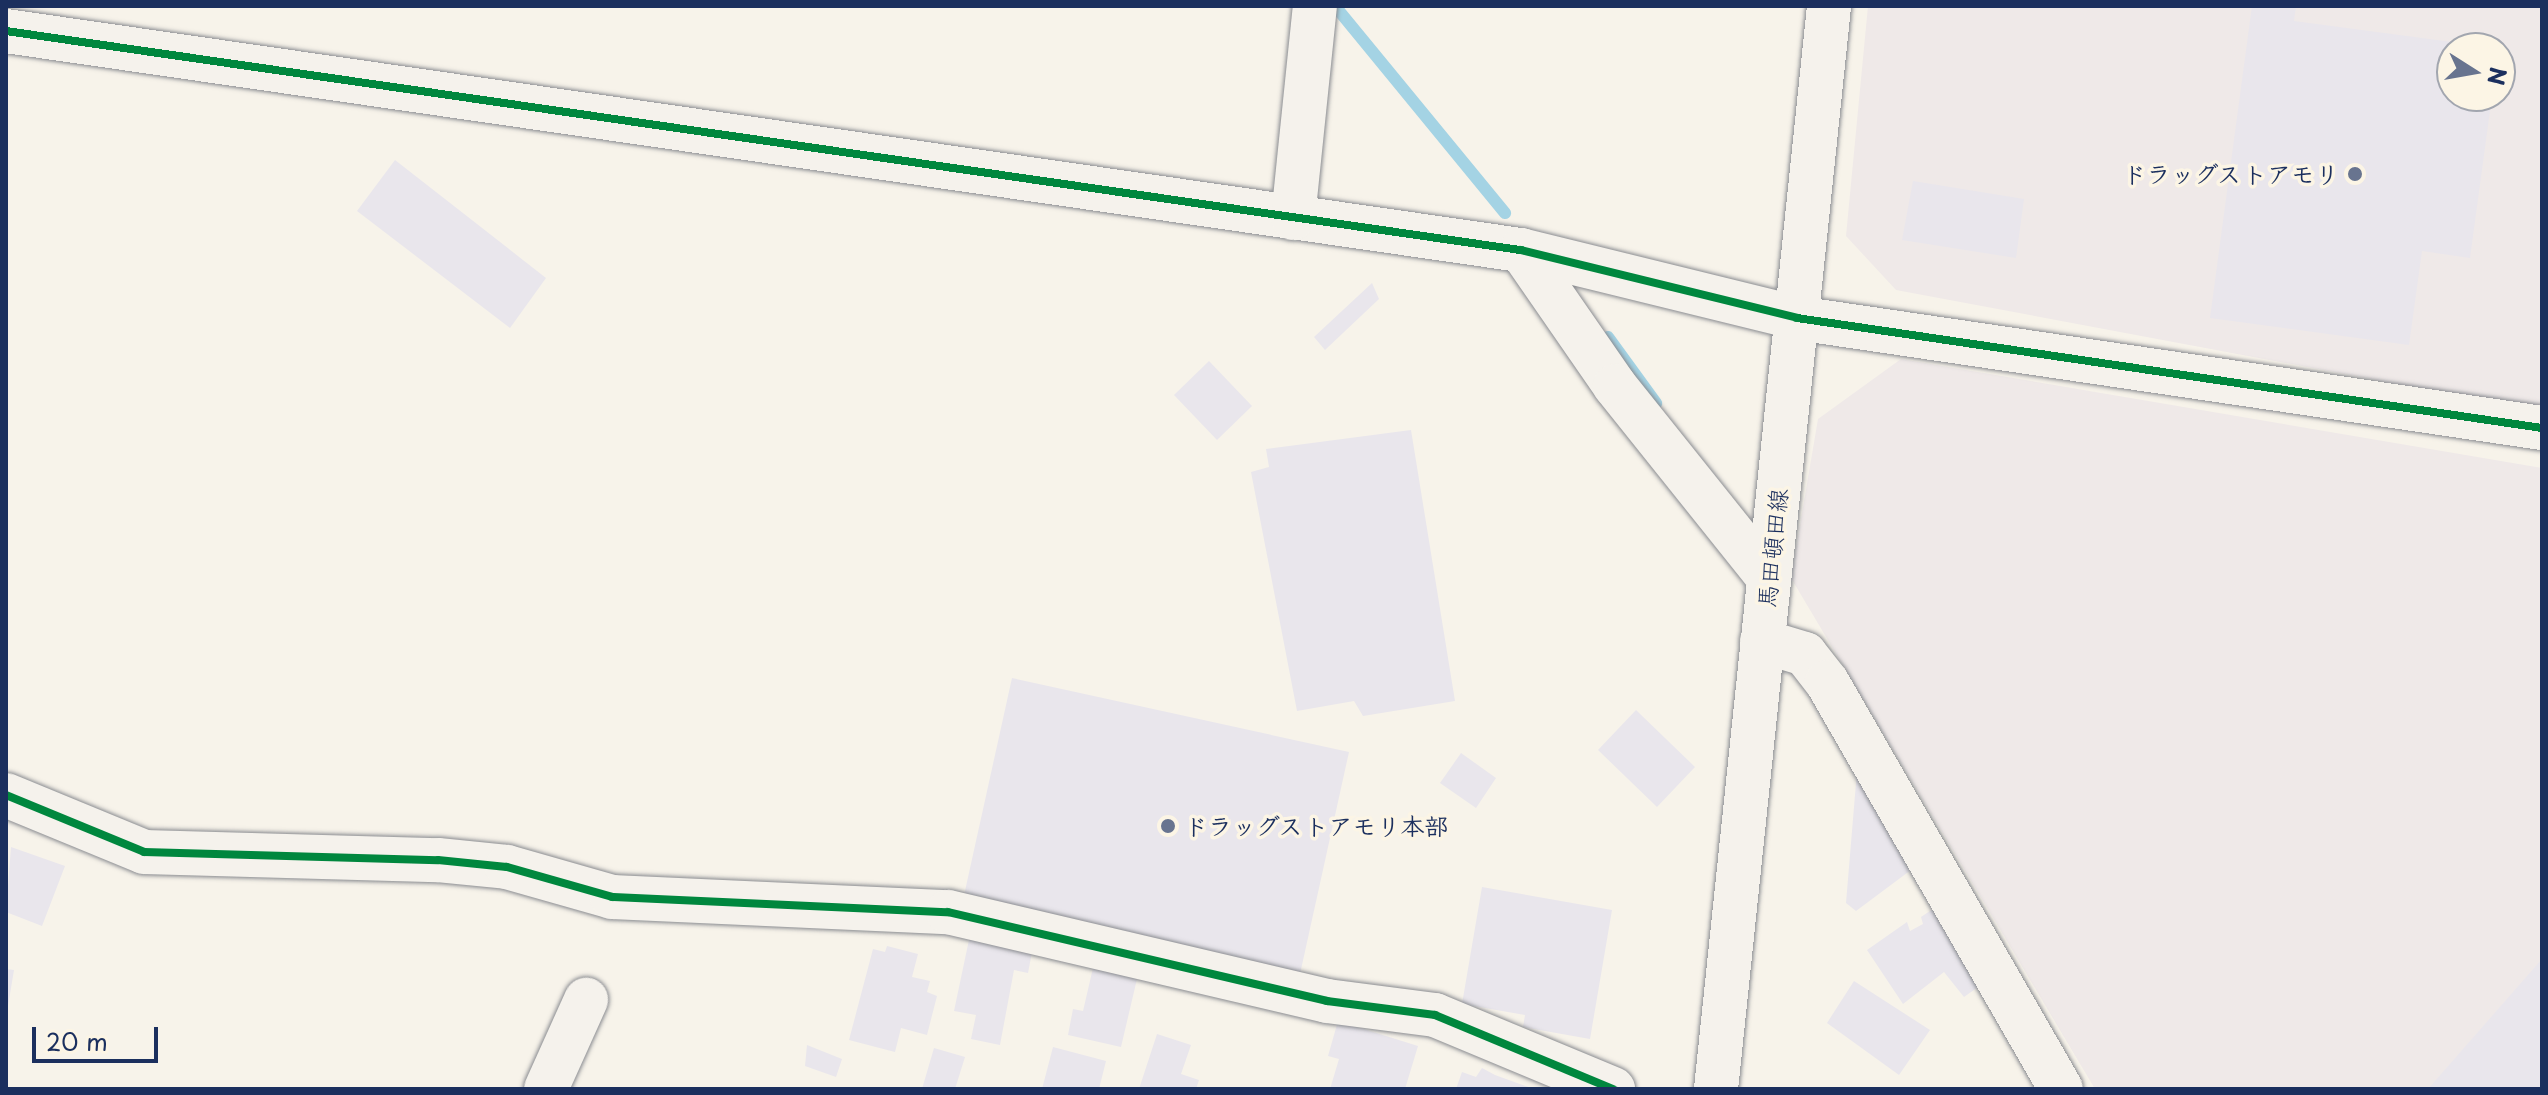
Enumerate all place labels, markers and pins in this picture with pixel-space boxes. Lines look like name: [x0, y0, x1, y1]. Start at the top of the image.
place label: ドラッグストアモリ: [2123, 160, 2339, 188]
marker: ドラッグストアモリ: [2346, 165, 2364, 183]
place label: ドラッグストアモリ本部: [1184, 812, 1448, 840]
marker: ドラッグストアモリ本部: [1159, 817, 1177, 835]

